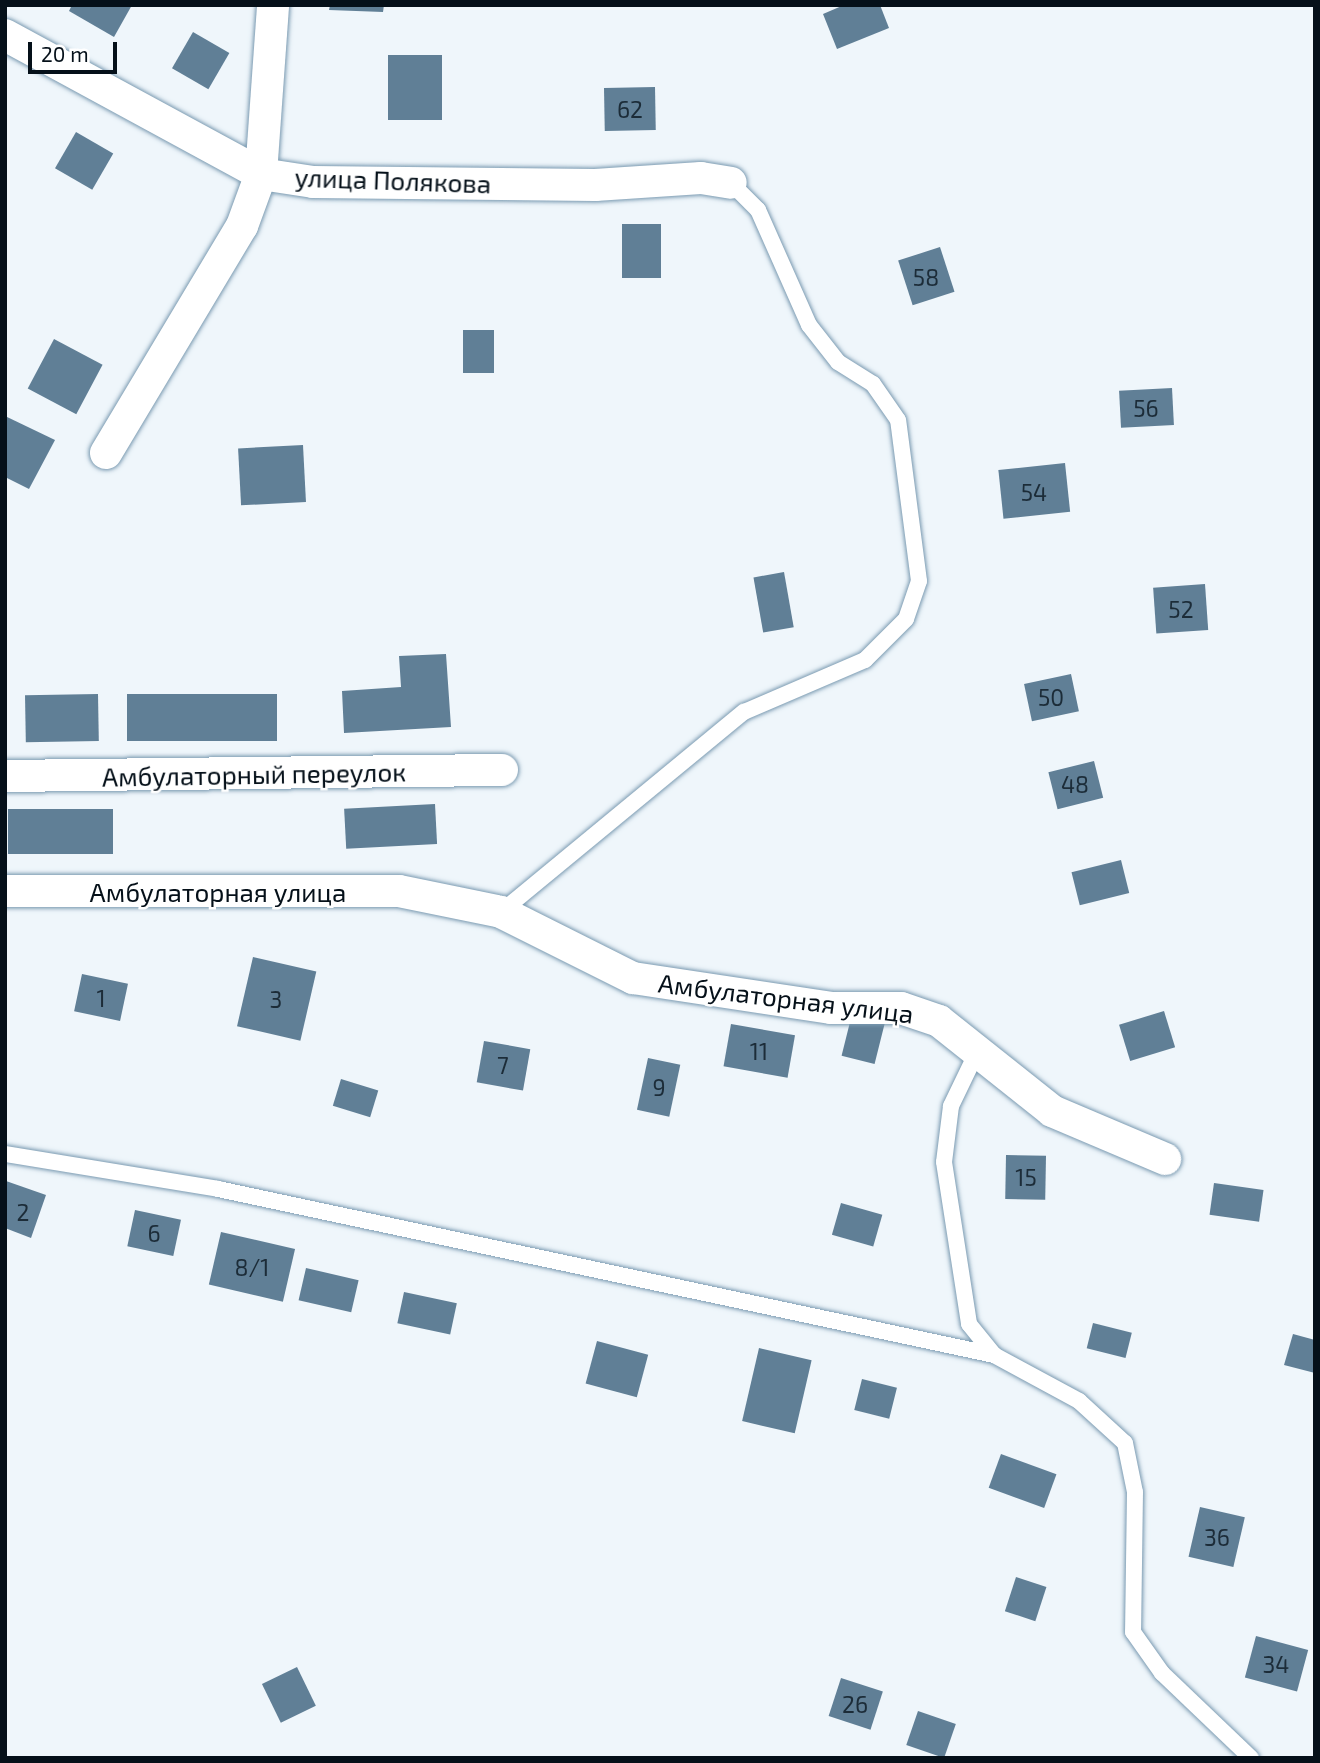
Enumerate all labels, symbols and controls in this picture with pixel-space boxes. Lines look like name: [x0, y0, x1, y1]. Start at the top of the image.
scale bar: [32, 28, 121, 72]
text: 20 m: [41, 41, 89, 66]
house number: 62: [617, 95, 643, 123]
street label: улица Полякова: [294, 161, 492, 199]
house number: 58: [913, 263, 939, 291]
house number: 56: [1133, 394, 1159, 422]
house number: 54: [1021, 478, 1047, 506]
house number: 52: [1168, 595, 1194, 623]
house number: 50: [1038, 683, 1064, 711]
street label: Амбулаторный переулок: [102, 756, 406, 792]
house number: 48: [1061, 770, 1089, 798]
street label: Амбулаторная улица: [90, 876, 346, 908]
street label: Амбулаторная улица: [657, 967, 915, 1029]
house number: 1: [96, 984, 106, 1012]
house number: 3: [270, 985, 282, 1013]
house number: 11: [750, 1037, 768, 1065]
house number: 7: [497, 1051, 509, 1079]
house number: 9: [652, 1073, 666, 1101]
house number: 15: [1015, 1163, 1037, 1191]
house number: 2: [17, 1198, 29, 1226]
house number: 6: [147, 1219, 161, 1247]
house number: 8/1: [234, 1253, 270, 1281]
house number: 36: [1204, 1523, 1230, 1551]
house number: 34: [1263, 1650, 1289, 1678]
house number: 26: [842, 1690, 868, 1718]

